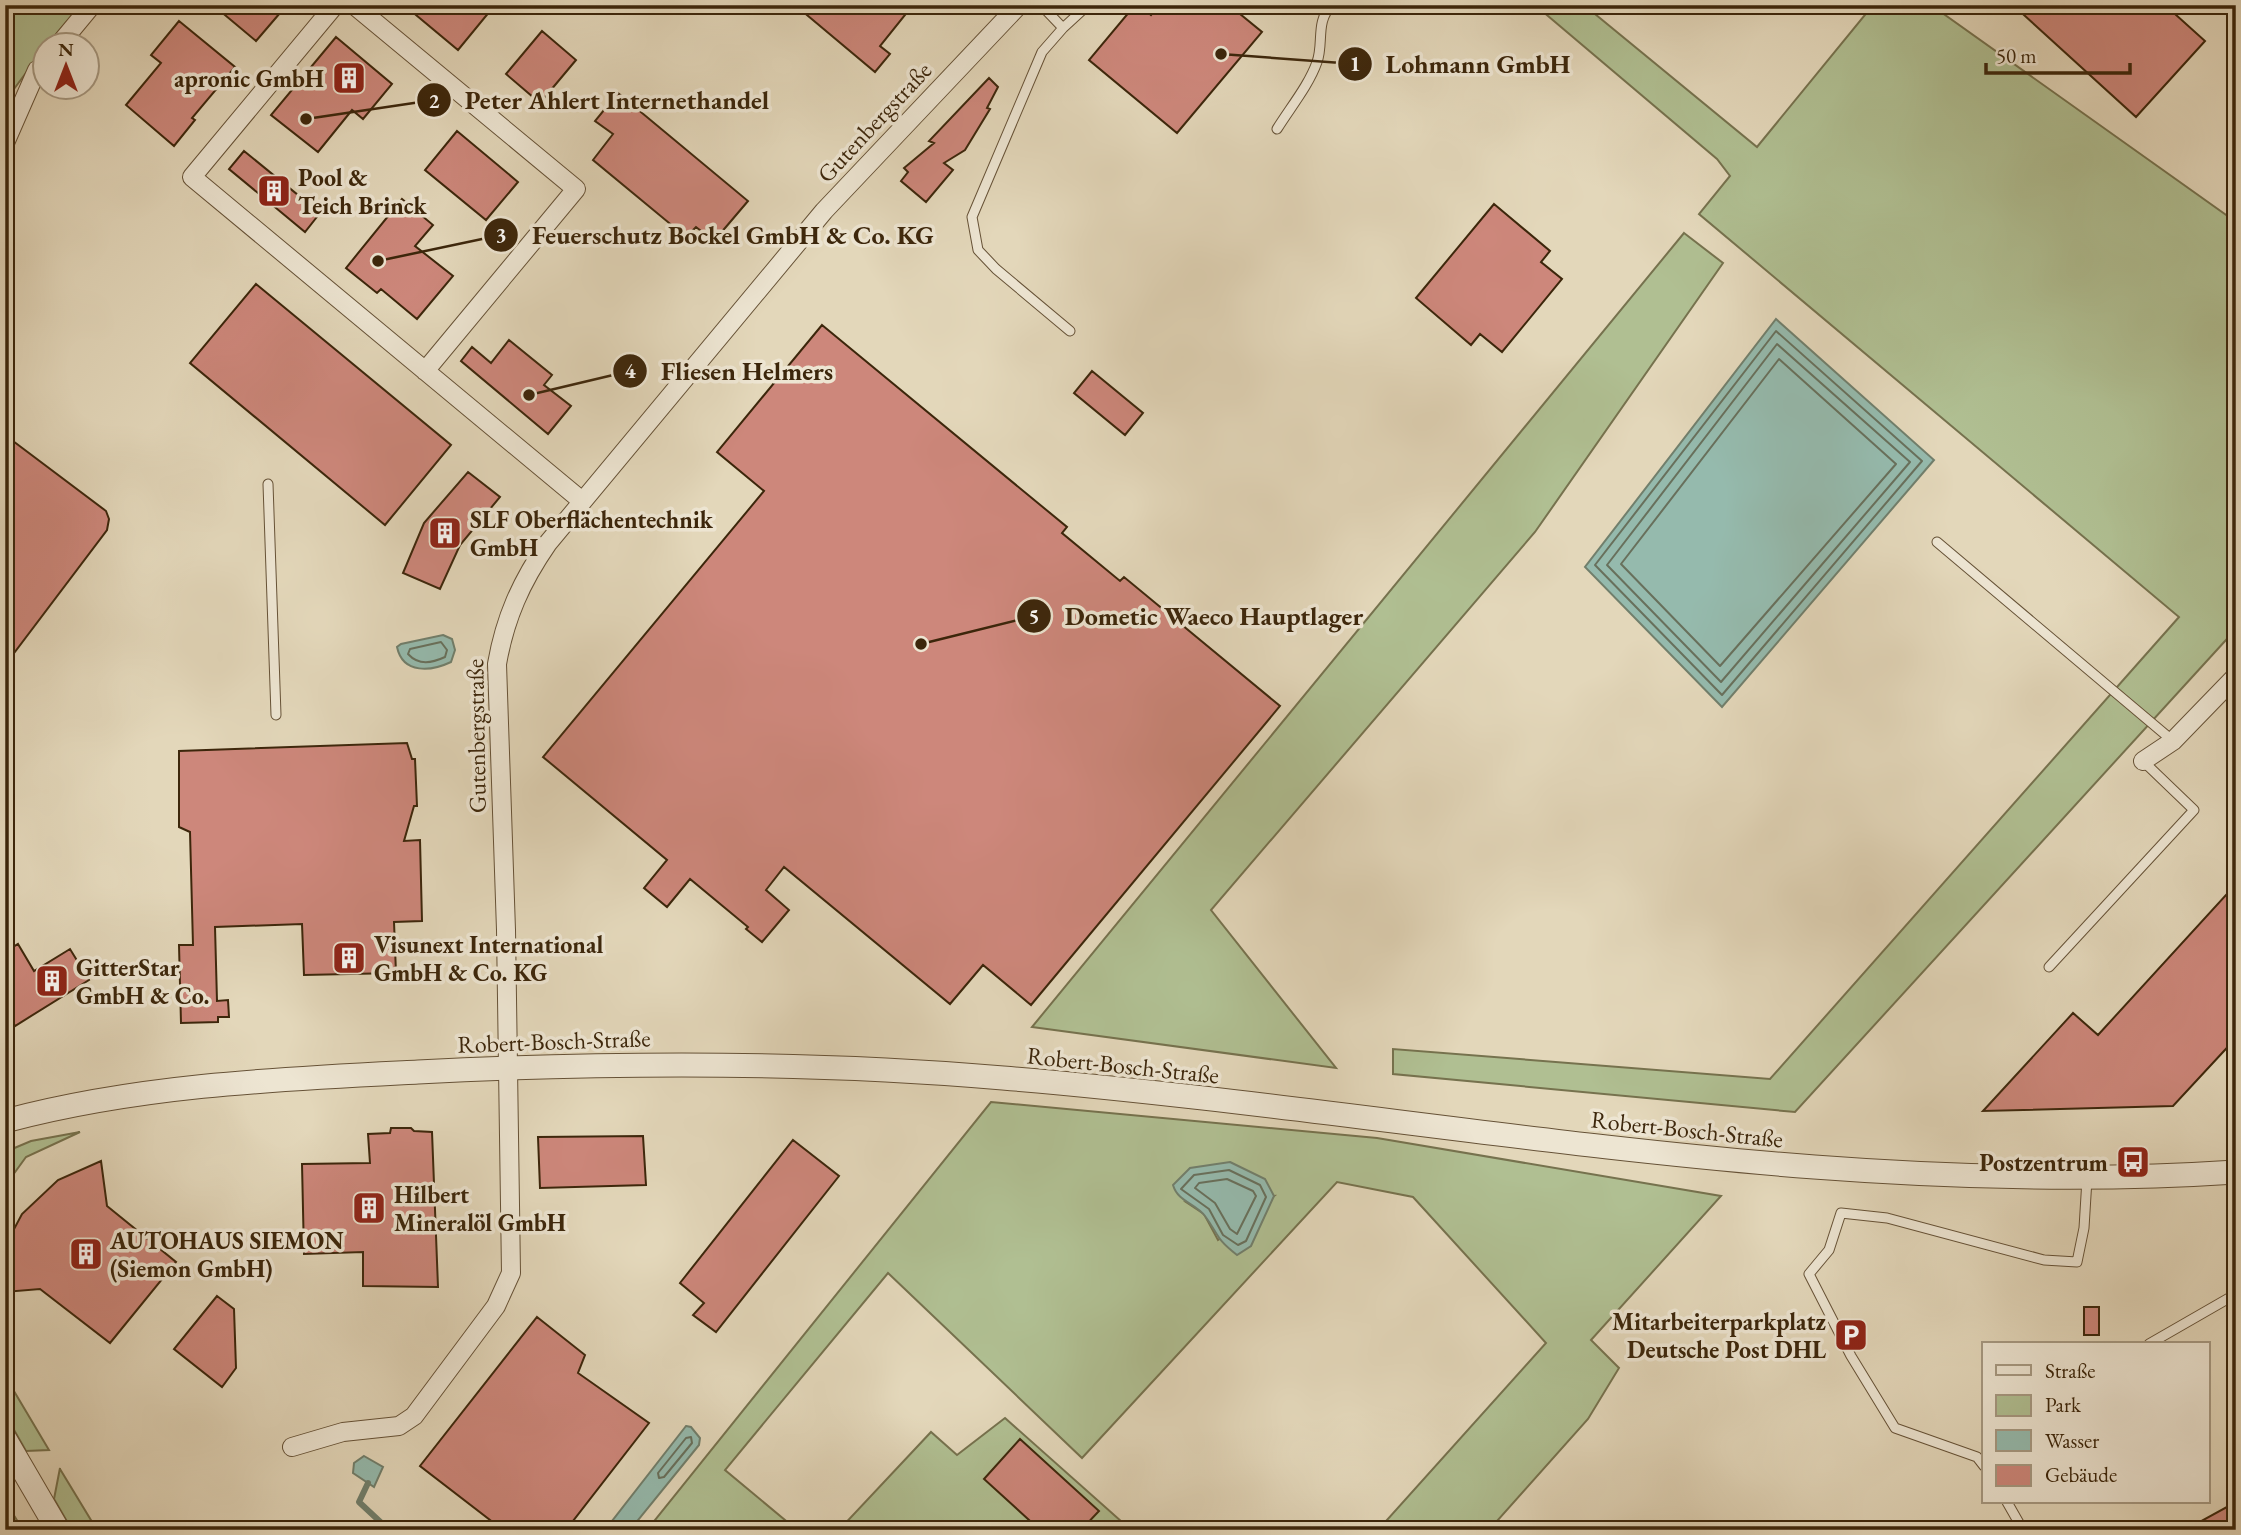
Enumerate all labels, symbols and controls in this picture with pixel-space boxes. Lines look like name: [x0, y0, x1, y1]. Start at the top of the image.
north arrow: [32, 32, 102, 102]
scale bar: [1986, 32, 2129, 76]
text: N: [58, 37, 74, 62]
callout: Lohmann GmbH: [1337, 40, 1585, 87]
text: 50 m: [1996, 42, 2037, 69]
text: Lohmann GmbH: [1386, 47, 1571, 81]
text: 1: [1349, 50, 1361, 77]
street label: Gutenbergstraße: [810, 55, 938, 189]
building icon: apronic GmbH: [330, 59, 368, 97]
place label: apronic GmbH: [174, 63, 324, 94]
callout: Peter Ahlert Internethandel: [416, 77, 783, 124]
text: Peter Ahlert Internethandel: [465, 83, 769, 117]
text: 2: [428, 87, 440, 114]
place label: Pool & Teich Brinck: [298, 162, 428, 221]
building icon: Pool & Teich Brinck: [255, 172, 293, 210]
callout: Feuerschutz Bockel GmbH & Co. KG: [483, 211, 948, 258]
text: Feuerschutz Bockel GmbH & Co. KG: [532, 218, 934, 252]
text: 3: [495, 221, 507, 248]
callout: Fliesen Helmers: [612, 348, 847, 395]
text: Fliesen Helmers: [661, 354, 833, 388]
text: 4: [624, 357, 636, 384]
place label: SLF Oberflächentechnik GmbH: [470, 504, 714, 563]
building icon: SLF Oberflächentechnik GmbH: [426, 514, 464, 552]
callout: Dometic Waeco Hauptlager: [1016, 592, 1378, 639]
text: Dometic Waeco Hauptlager: [1065, 599, 1363, 633]
text: 5: [1028, 602, 1040, 629]
street label: Gutenbergstraße: [459, 659, 493, 813]
place label: Visunext International GmbH & Co. KG: [374, 929, 603, 988]
building icon: Visunext International GmbH & Co. KG: [330, 939, 368, 977]
place label: GitterStar GmbH & Co.: [76, 952, 210, 1011]
building icon: GitterStar GmbH & Co.: [33, 962, 71, 1000]
street label: Robert-Bosch-Straße: [457, 1022, 651, 1060]
street label: Robert-Bosch-Straße: [1025, 1039, 1221, 1091]
street label: Robert-Bosch-Straße: [1589, 1103, 1785, 1155]
bus stop icon: Postzentrum: [2114, 1143, 2152, 1181]
place label: Postzentrum: [1979, 1147, 2108, 1178]
place label: Hilbert Mineralöl GmbH: [394, 1179, 566, 1238]
building icon: Hilbert Mineralöl GmbH: [350, 1189, 388, 1227]
place label: AUTOHAUS SIEMON (Siemon GmbH): [109, 1225, 344, 1284]
building icon: AUTOHAUS SIEMON (Siemon GmbH): [67, 1235, 105, 1273]
place label: Mitarbeiterparkplatz Deutsche Post DHL: [1612, 1306, 1826, 1365]
parking icon: Mitarbeiterparkplatz Deutsche Post DHL: [1832, 1316, 1870, 1354]
legend: [1982, 1342, 2210, 1504]
text: Straße: [2045, 1357, 2096, 1384]
text: Park: [2045, 1391, 2082, 1418]
text: Wasser: [2045, 1427, 2099, 1454]
text: Gebäude: [2045, 1461, 2117, 1488]

